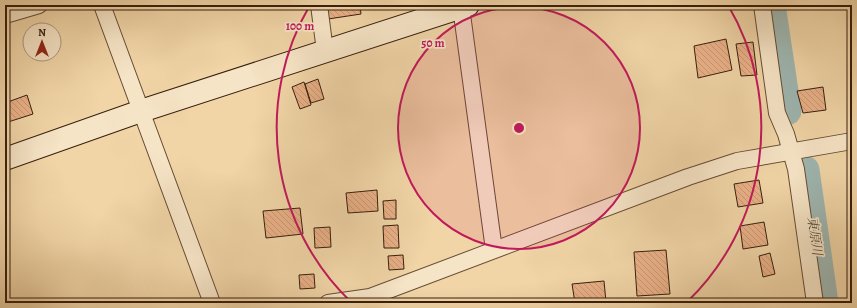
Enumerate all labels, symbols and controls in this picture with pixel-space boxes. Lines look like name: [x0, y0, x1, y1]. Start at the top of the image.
text: 100 m: [286, 18, 314, 34]
north arrow: [22, 22, 62, 62]
text: N: [38, 25, 46, 40]
text: 50 m: [421, 35, 445, 51]
centre of rings: [512, 121, 526, 135]
water label: 東原川: [804, 215, 826, 258]

